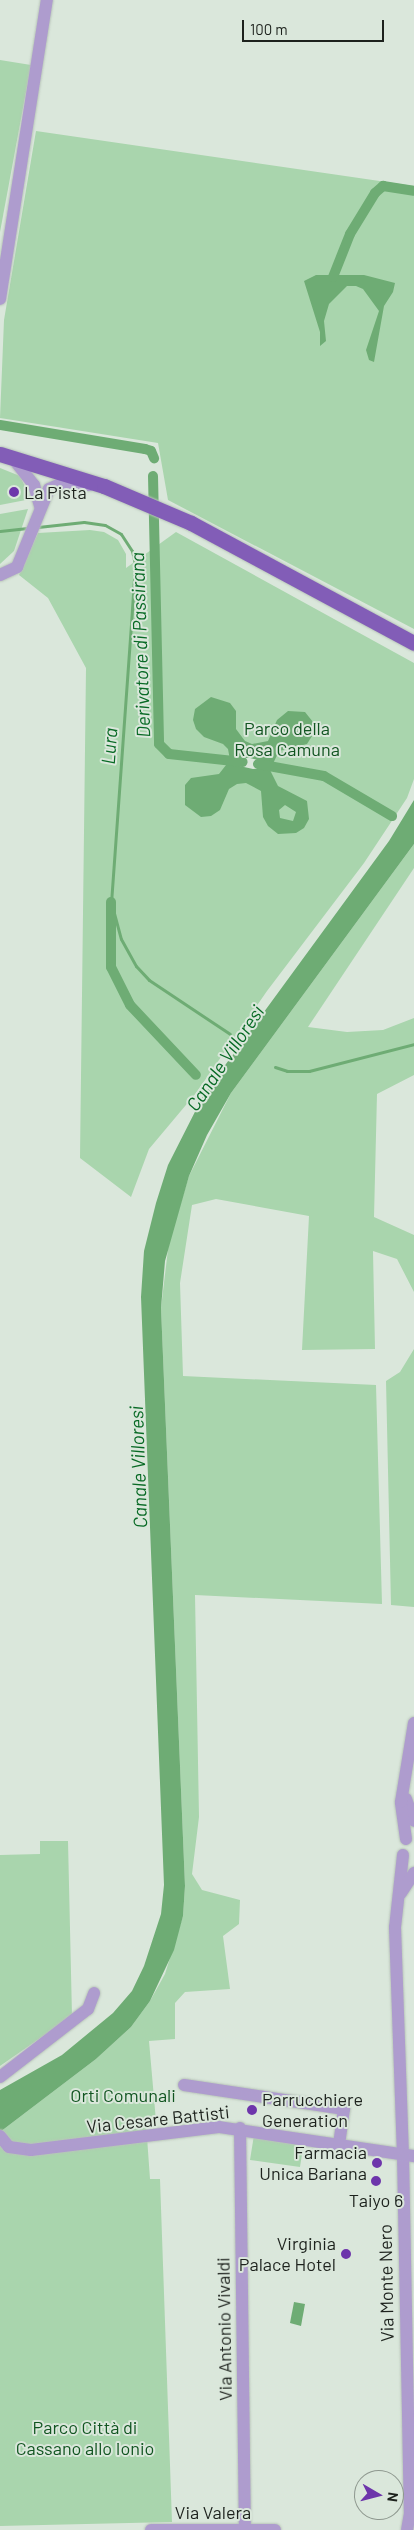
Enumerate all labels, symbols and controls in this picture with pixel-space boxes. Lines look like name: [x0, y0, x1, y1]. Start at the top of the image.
scale bar: [244, 10, 386, 42]
text: 100 m: [250, 20, 288, 38]
place label: La Pista: [24, 481, 87, 503]
marker: La Pista: [8, 486, 20, 498]
water label: Derivatore di Passirana: [125, 552, 155, 738]
park label: Parco della Rosa Camuna: [234, 718, 340, 761]
water label: Lura: [96, 727, 122, 765]
water label: Canale Villoresi: [181, 1001, 269, 1115]
water label: Canale Villoresi: [124, 1405, 152, 1529]
park label: Orti Comunali: [70, 2084, 176, 2106]
place label: Parrucchiere Generation: [262, 2089, 363, 2132]
street label: Via Cesare Battisti: [85, 2101, 231, 2137]
marker: Parrucchiere Generation: [246, 2104, 258, 2116]
place label: Farmacia Unica Bariana: [259, 2142, 367, 2184]
marker: Farmacia Unica Bariana: [371, 2157, 383, 2169]
marker: Taiyo 6: [370, 2175, 382, 2187]
place label: Taiyo 6: [349, 2189, 403, 2211]
street label: Via Monte Nero: [374, 2224, 398, 2342]
place label: Virginia Palace Hotel: [239, 2233, 336, 2276]
marker: Virginia Palace Hotel: [340, 2248, 352, 2260]
street label: Via Antonio Vivaldi: [212, 2257, 236, 2401]
park label: Parco Città di Cassano allo Ionio: [16, 2417, 154, 2460]
north arrow: [354, 2470, 404, 2520]
text: N: [384, 2491, 402, 2503]
street label: Via Valera: [175, 2501, 251, 2523]

